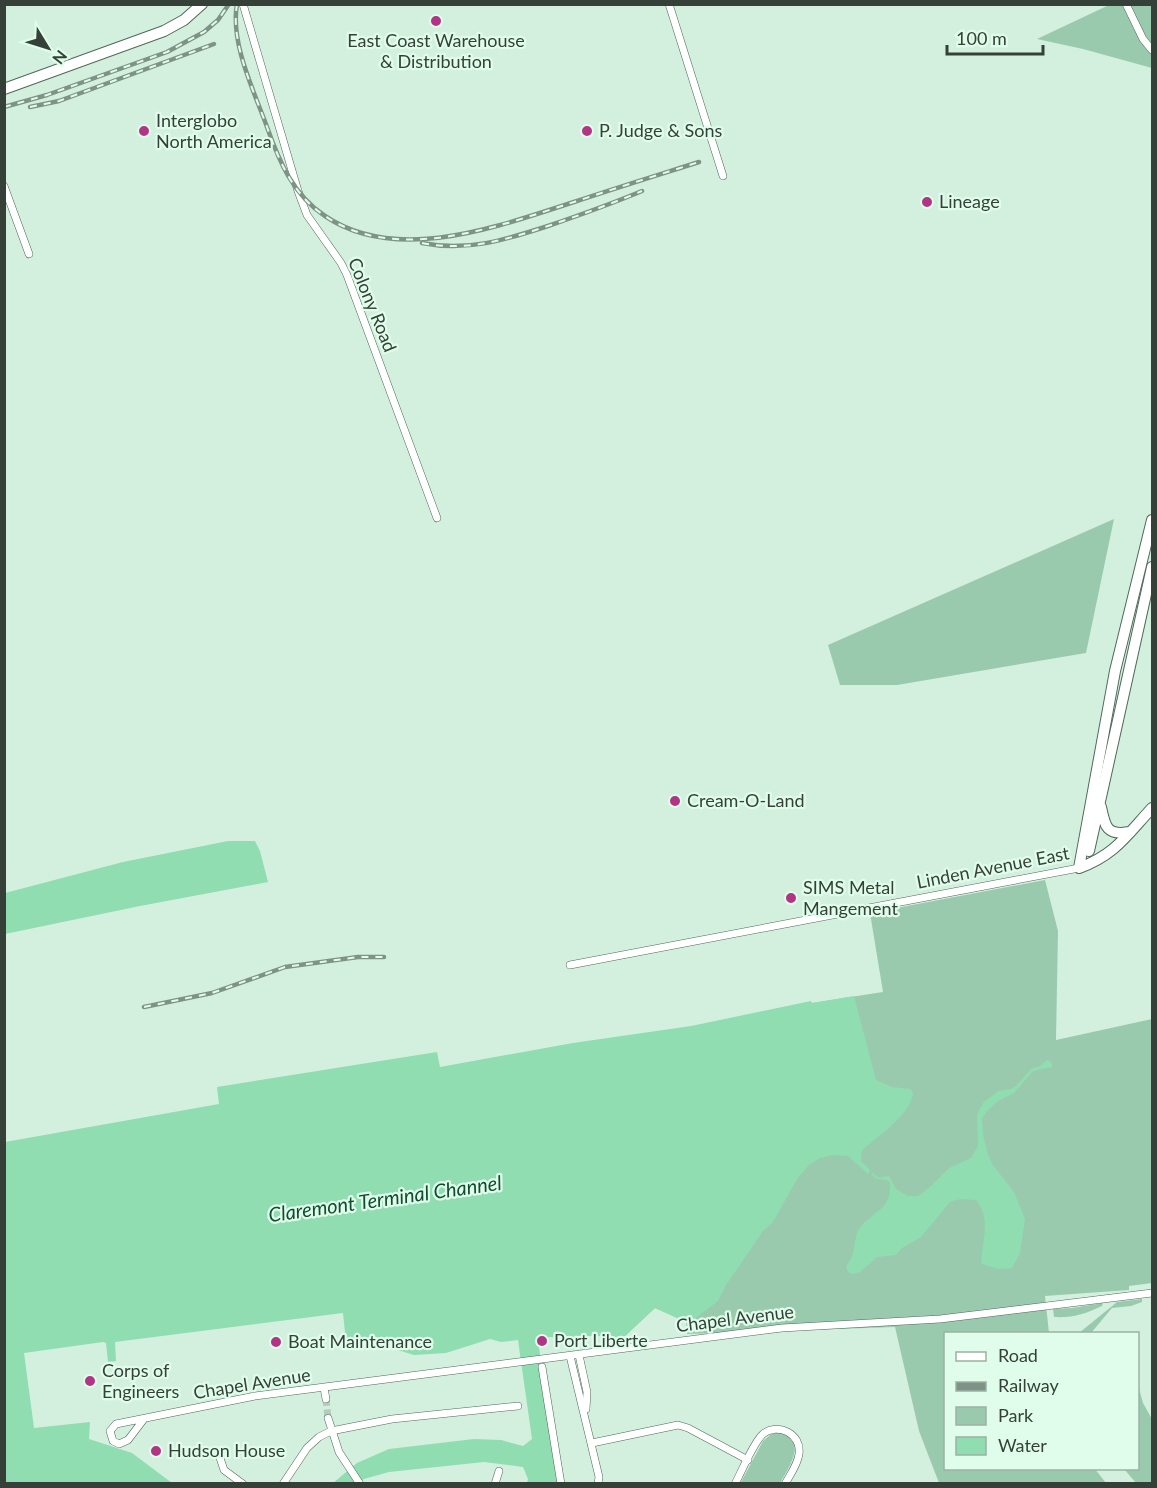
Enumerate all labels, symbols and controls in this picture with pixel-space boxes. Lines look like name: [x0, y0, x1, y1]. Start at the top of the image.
marker: East Coast Warehouse & Distribution: [429, 14, 443, 28]
north arrow: [18, 18, 78, 78]
scale bar: [947, 18, 1043, 56]
text: 100 m: [956, 27, 1007, 49]
place label: East Coast Warehouse & Distribution: [347, 29, 525, 72]
text: N: [49, 47, 71, 68]
place label: Interglobo North America: [156, 109, 272, 152]
place label: P. Judge & Sons: [599, 119, 723, 141]
marker: Interglobo North America: [137, 124, 151, 138]
marker: P. Judge & Sons: [580, 124, 594, 138]
place label: Lineage: [939, 190, 1000, 212]
marker: Lineage: [920, 195, 934, 209]
street label: Colony Road: [344, 254, 402, 355]
place label: Cream-O-Land: [687, 789, 805, 811]
marker: Cream-O-Land: [668, 794, 682, 808]
street label: Linden Avenue East: [915, 841, 1071, 893]
place label: SIMS Metal Mangement: [803, 876, 898, 919]
marker: SIMS Metal Mangement: [784, 891, 798, 905]
water label: Claremont Terminal Channel: [267, 1170, 503, 1226]
street label: Chapel Avenue: [675, 1300, 795, 1336]
place label: Port Liberte: [554, 1329, 648, 1351]
place label: Boat Maintenance: [288, 1330, 432, 1352]
legend: [944, 1332, 1139, 1470]
marker: Port Liberte: [535, 1334, 549, 1348]
marker: Boat Maintenance: [269, 1335, 283, 1349]
text: Road: [998, 1344, 1038, 1366]
place label: Corps of Engineers: [102, 1359, 179, 1402]
street label: Chapel Avenue: [192, 1363, 312, 1403]
marker: Corps of Engineers: [83, 1374, 97, 1388]
text: Railway: [998, 1374, 1059, 1396]
text: Park: [998, 1404, 1034, 1426]
text: Water: [998, 1434, 1047, 1456]
place label: Hudson House: [168, 1439, 285, 1461]
marker: Hudson House: [149, 1444, 163, 1458]

